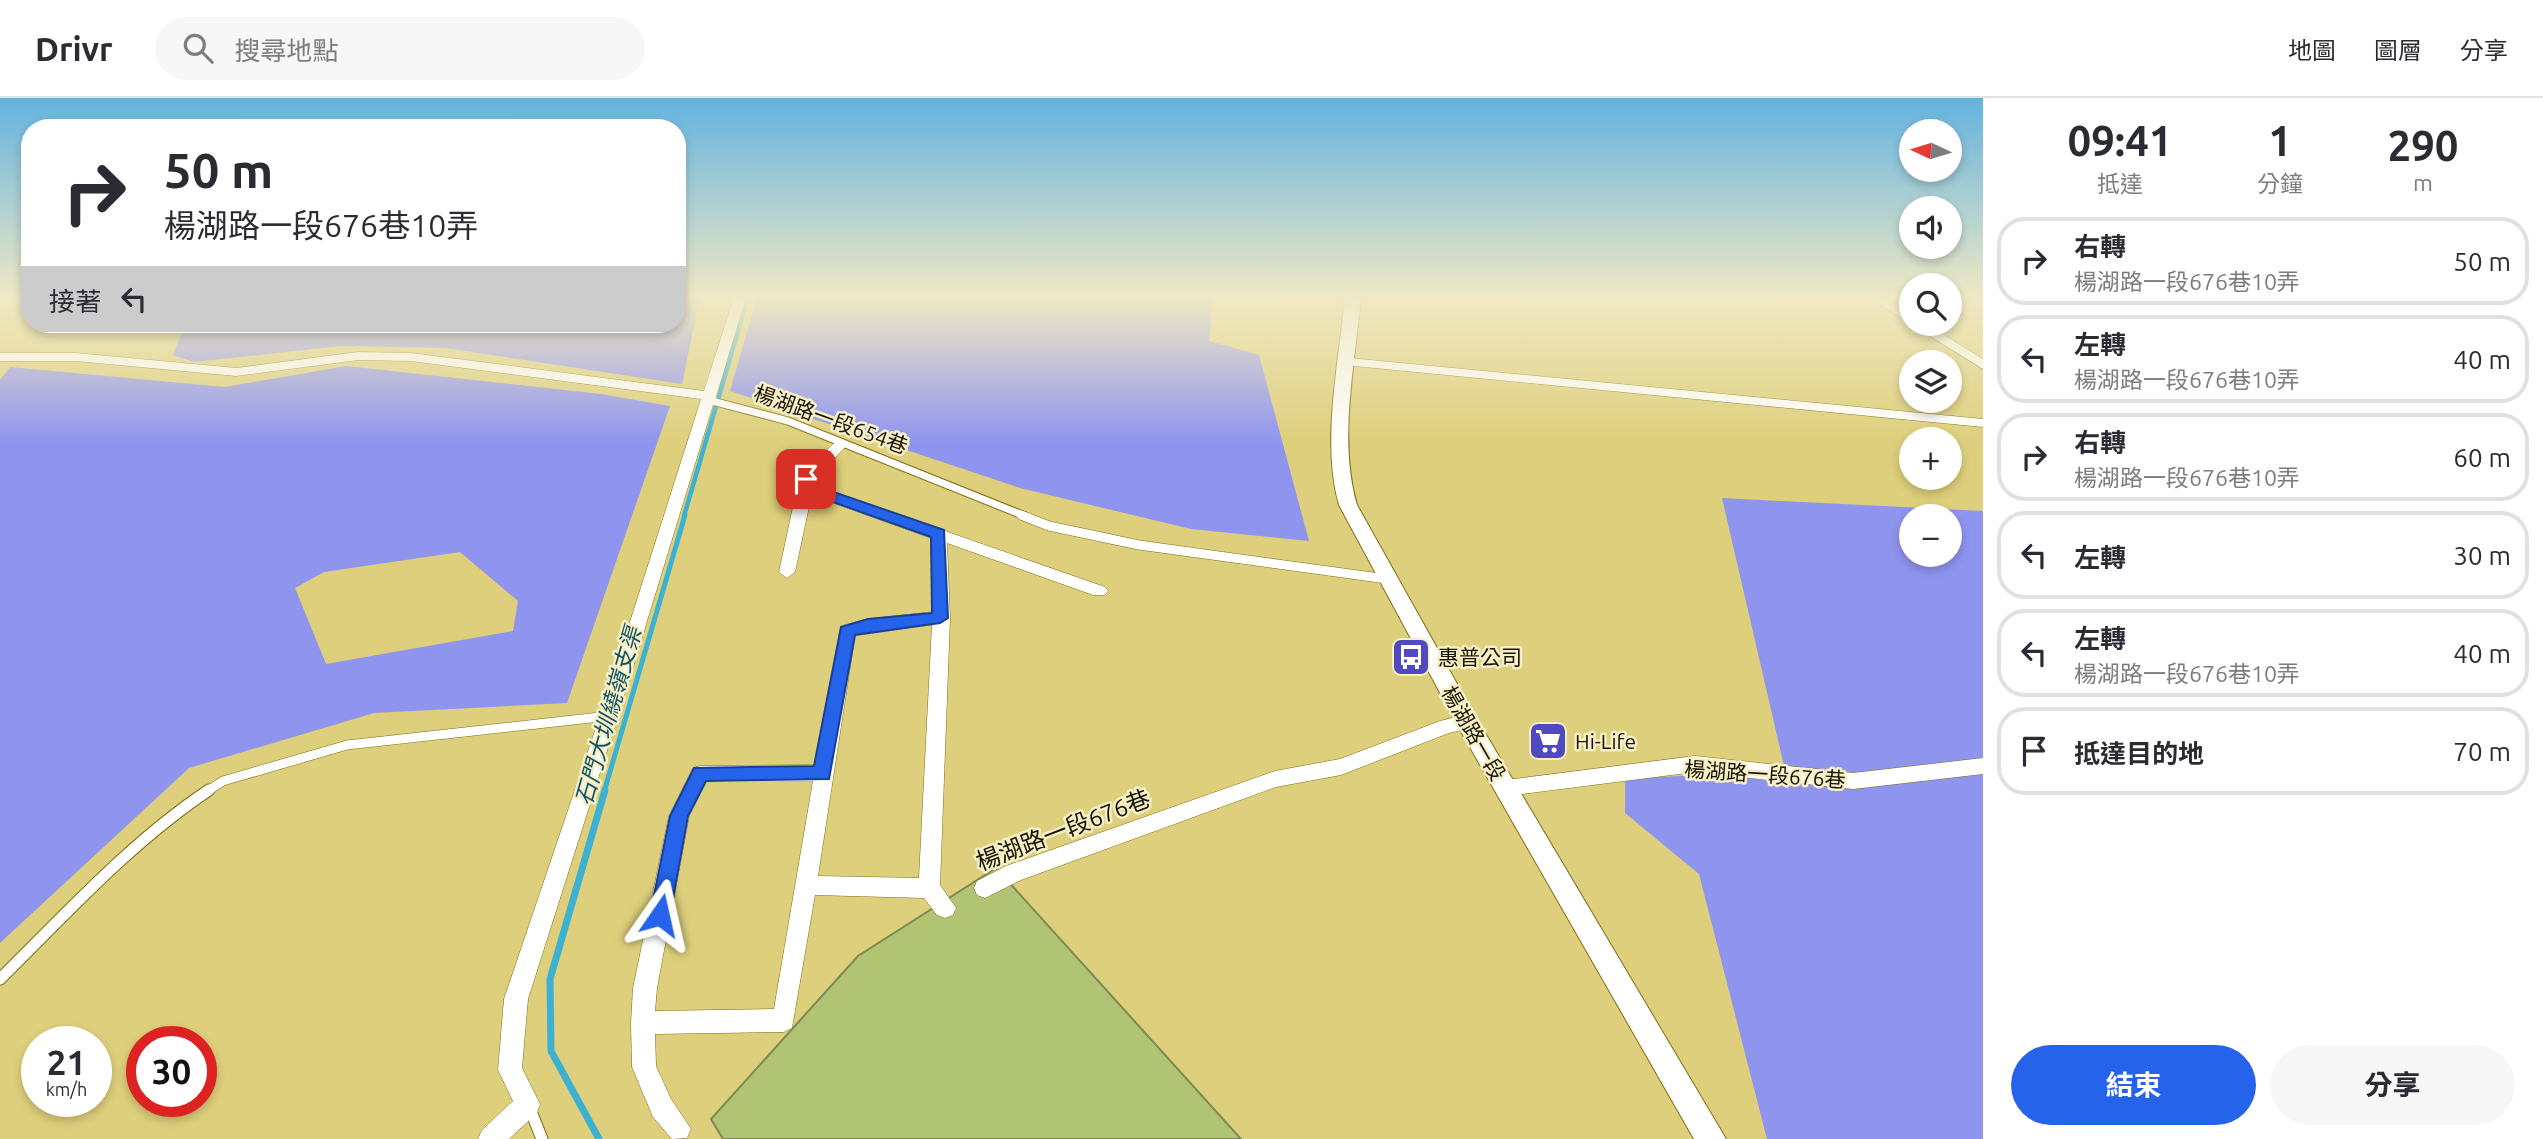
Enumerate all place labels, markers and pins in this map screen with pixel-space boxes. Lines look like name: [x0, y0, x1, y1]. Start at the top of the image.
pin: [776, 449, 836, 509]
bus stop icon: 惠普公司: [1390, 636, 1432, 678]
place label: 惠普公司: [1438, 645, 1522, 669]
supermarket icon: Hi-Life: [1527, 720, 1569, 762]
place label: Hi-Life: [1575, 729, 1636, 753]

